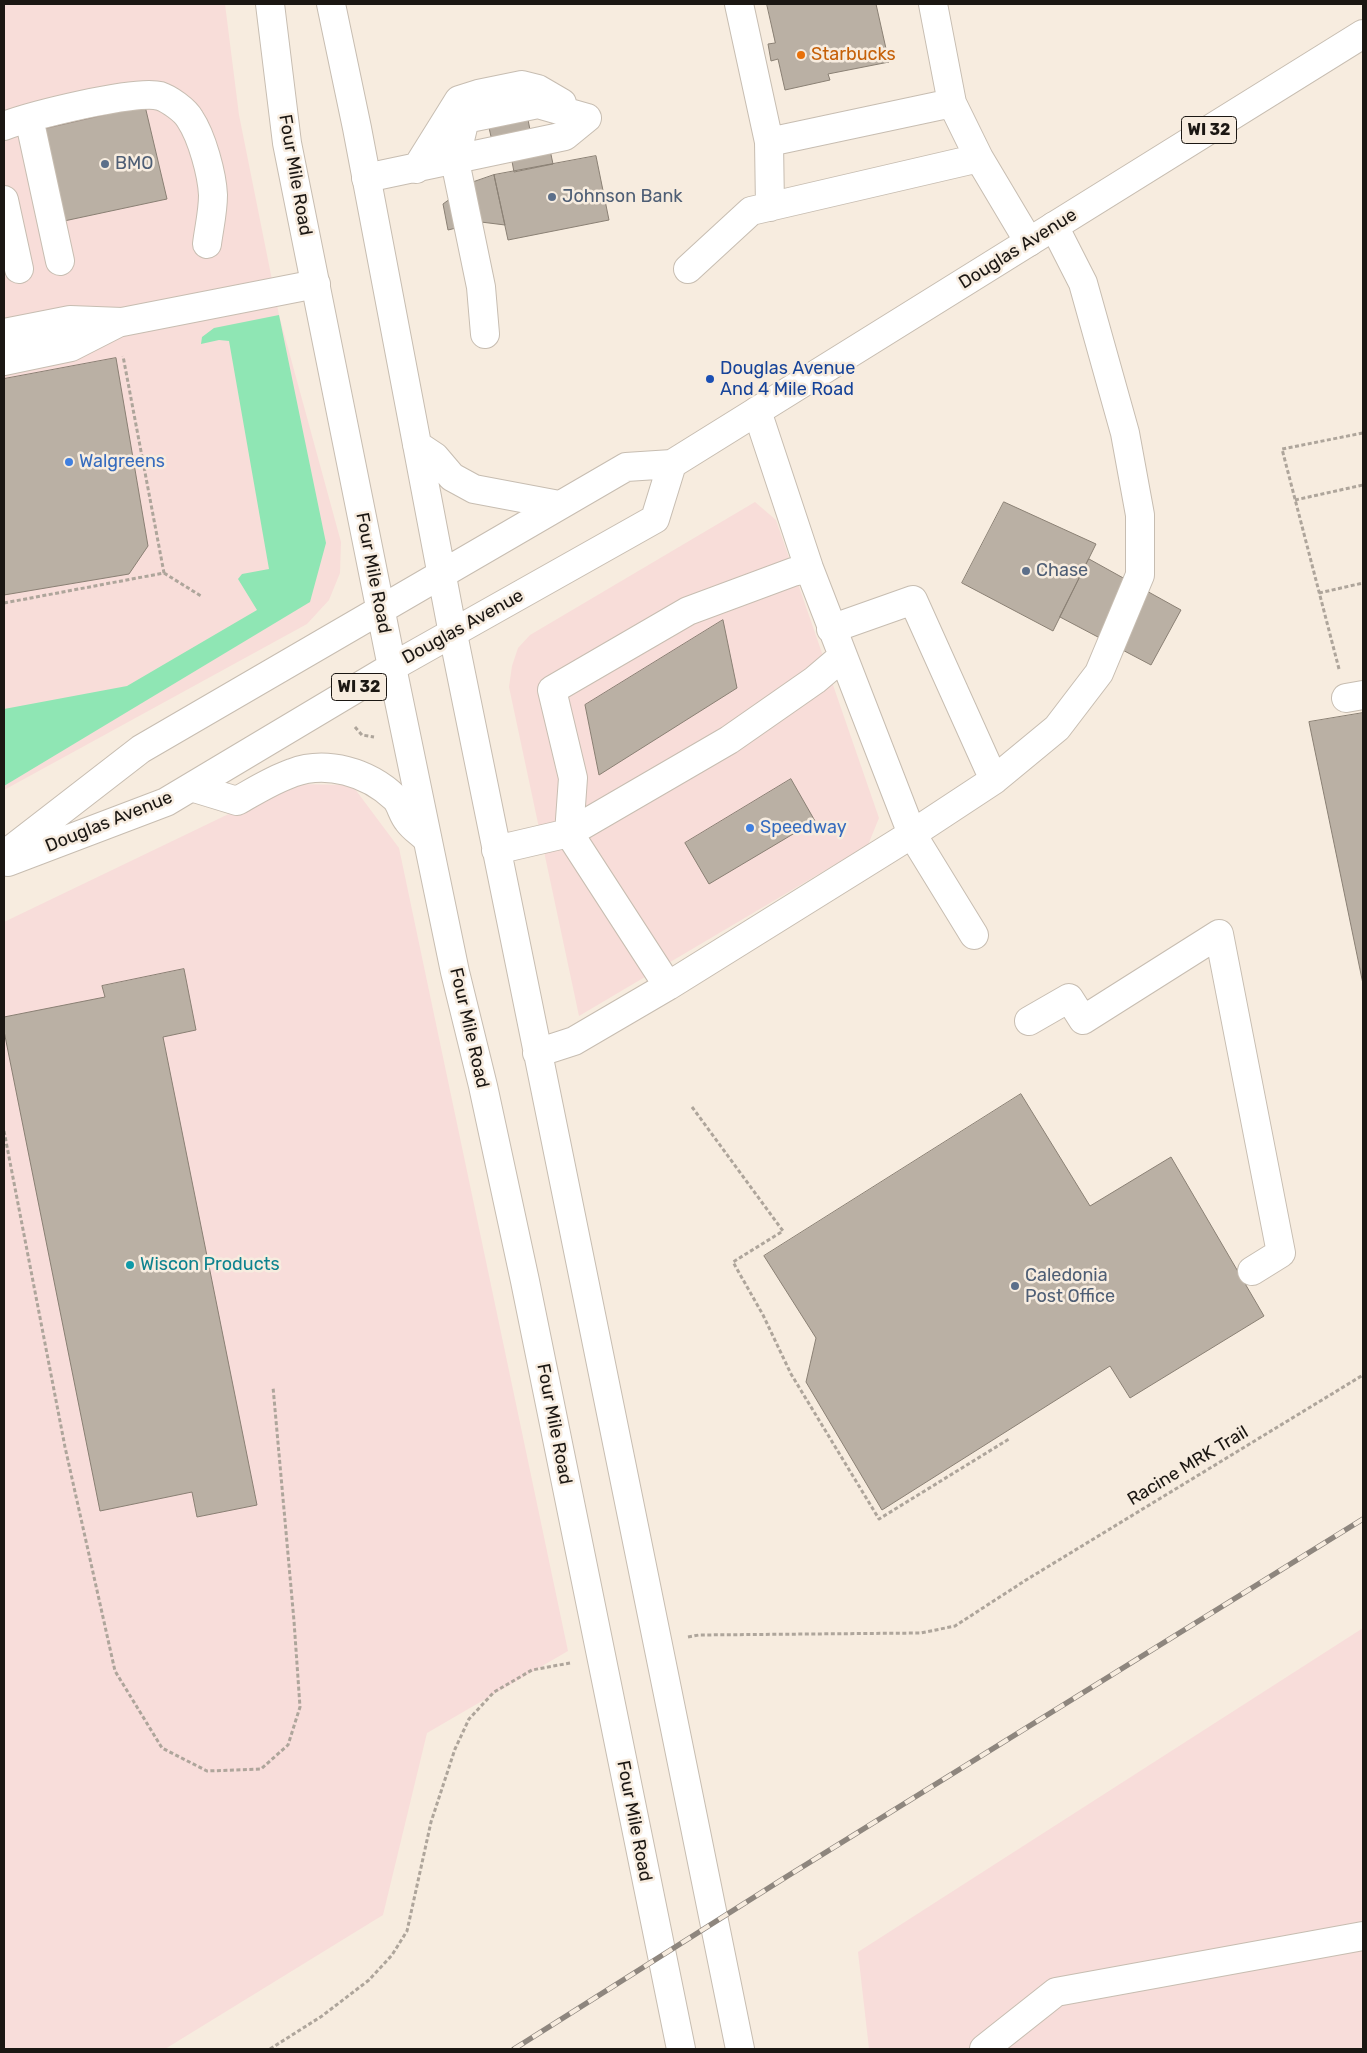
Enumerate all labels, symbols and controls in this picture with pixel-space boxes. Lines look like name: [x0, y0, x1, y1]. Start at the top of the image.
place label: Starbucks: [811, 44, 896, 66]
marker: Starbucks: [795, 49, 807, 61]
street label: Four Mile Road: [274, 113, 316, 237]
road number: WI 32: [1182, 116, 1236, 144]
place label: BMO: [115, 153, 154, 175]
marker: BMO: [99, 158, 111, 170]
place label: Johnson Bank: [562, 186, 683, 208]
marker: Johnson Bank: [546, 191, 558, 203]
street label: Douglas Avenue: [955, 204, 1081, 294]
place label: Douglas Avenue And 4 Mile Road: [720, 358, 855, 400]
marker: Douglas Avenue And 4 Mile Road: [704, 373, 716, 385]
place label: Walgreens: [79, 451, 165, 473]
marker: Walgreens: [63, 456, 75, 468]
street label: Four Mile Road: [351, 511, 395, 635]
place label: Chase: [1036, 560, 1088, 582]
marker: Chase: [1020, 565, 1032, 577]
street label: Douglas Avenue: [399, 585, 527, 669]
road number: WI 32: [332, 674, 386, 700]
street label: Douglas Avenue: [42, 787, 176, 857]
place label: Speedway: [760, 817, 847, 839]
marker: Speedway: [744, 822, 756, 834]
street label: Four Mile Road: [445, 966, 493, 1090]
place label: Wiscon Products: [140, 1254, 280, 1276]
marker: Wiscon Products: [124, 1259, 136, 1271]
place label: Caledonia Post Office: [1025, 1265, 1115, 1308]
marker: Caledonia Post Office: [1009, 1280, 1021, 1292]
street label: Four Mile Road: [532, 1362, 576, 1486]
street label: Racine MRK Trail: [1124, 1421, 1252, 1511]
street label: Four Mile Road: [612, 1759, 656, 1883]

